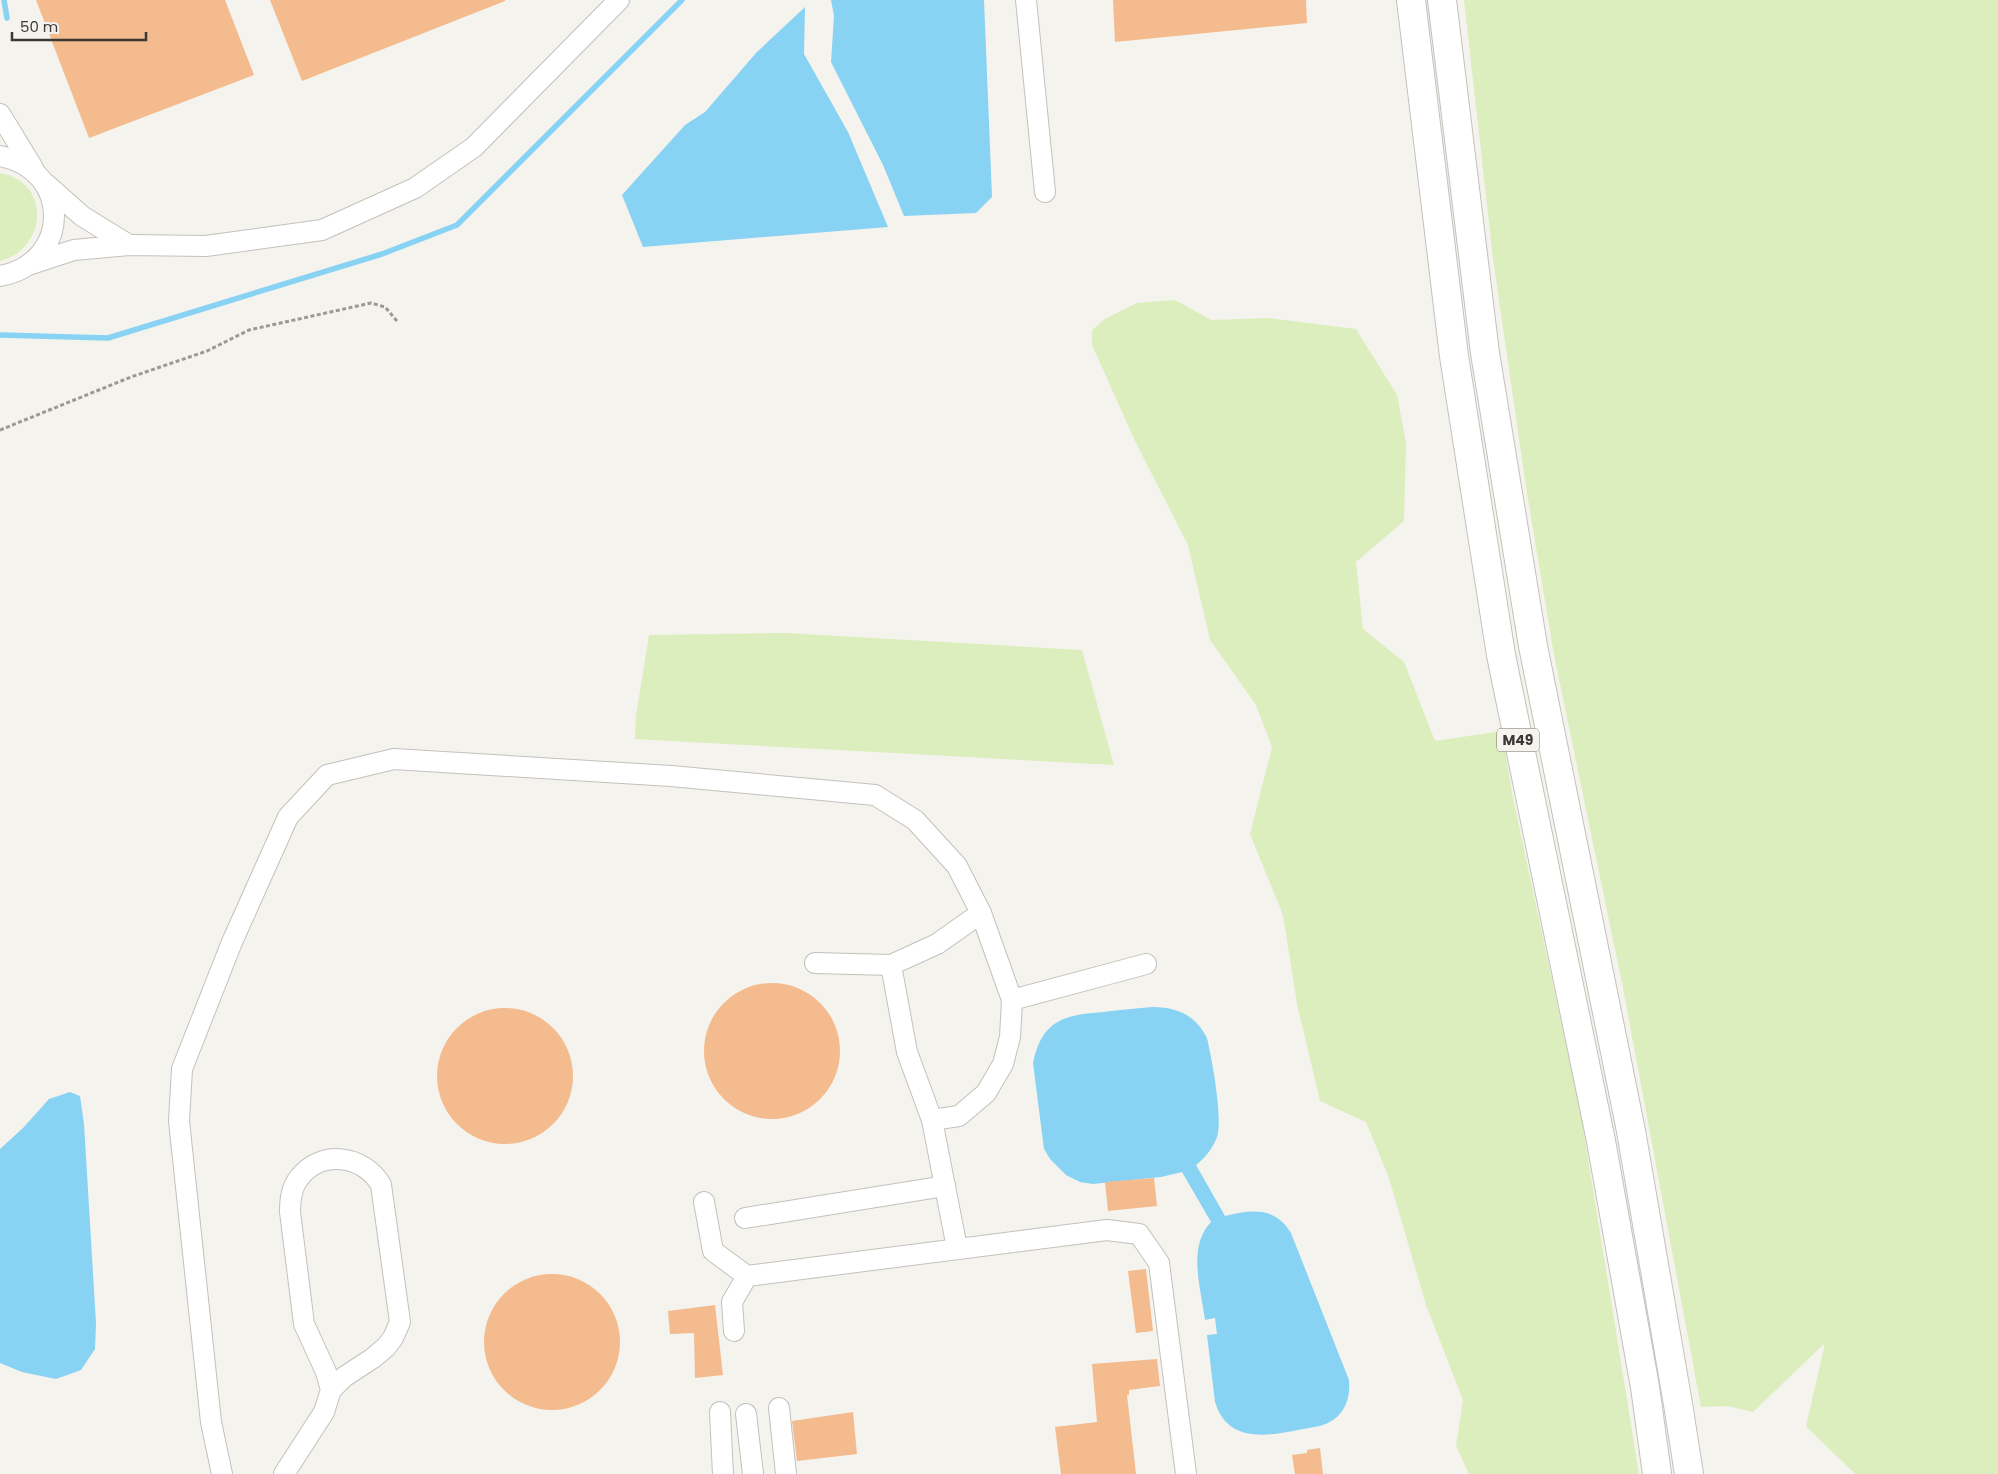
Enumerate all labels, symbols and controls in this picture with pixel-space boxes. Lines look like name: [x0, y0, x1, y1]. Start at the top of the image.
scale bar: [12, 10, 146, 42]
text: 50 m: [20, 16, 58, 37]
road number: M49: [1497, 728, 1539, 752]

